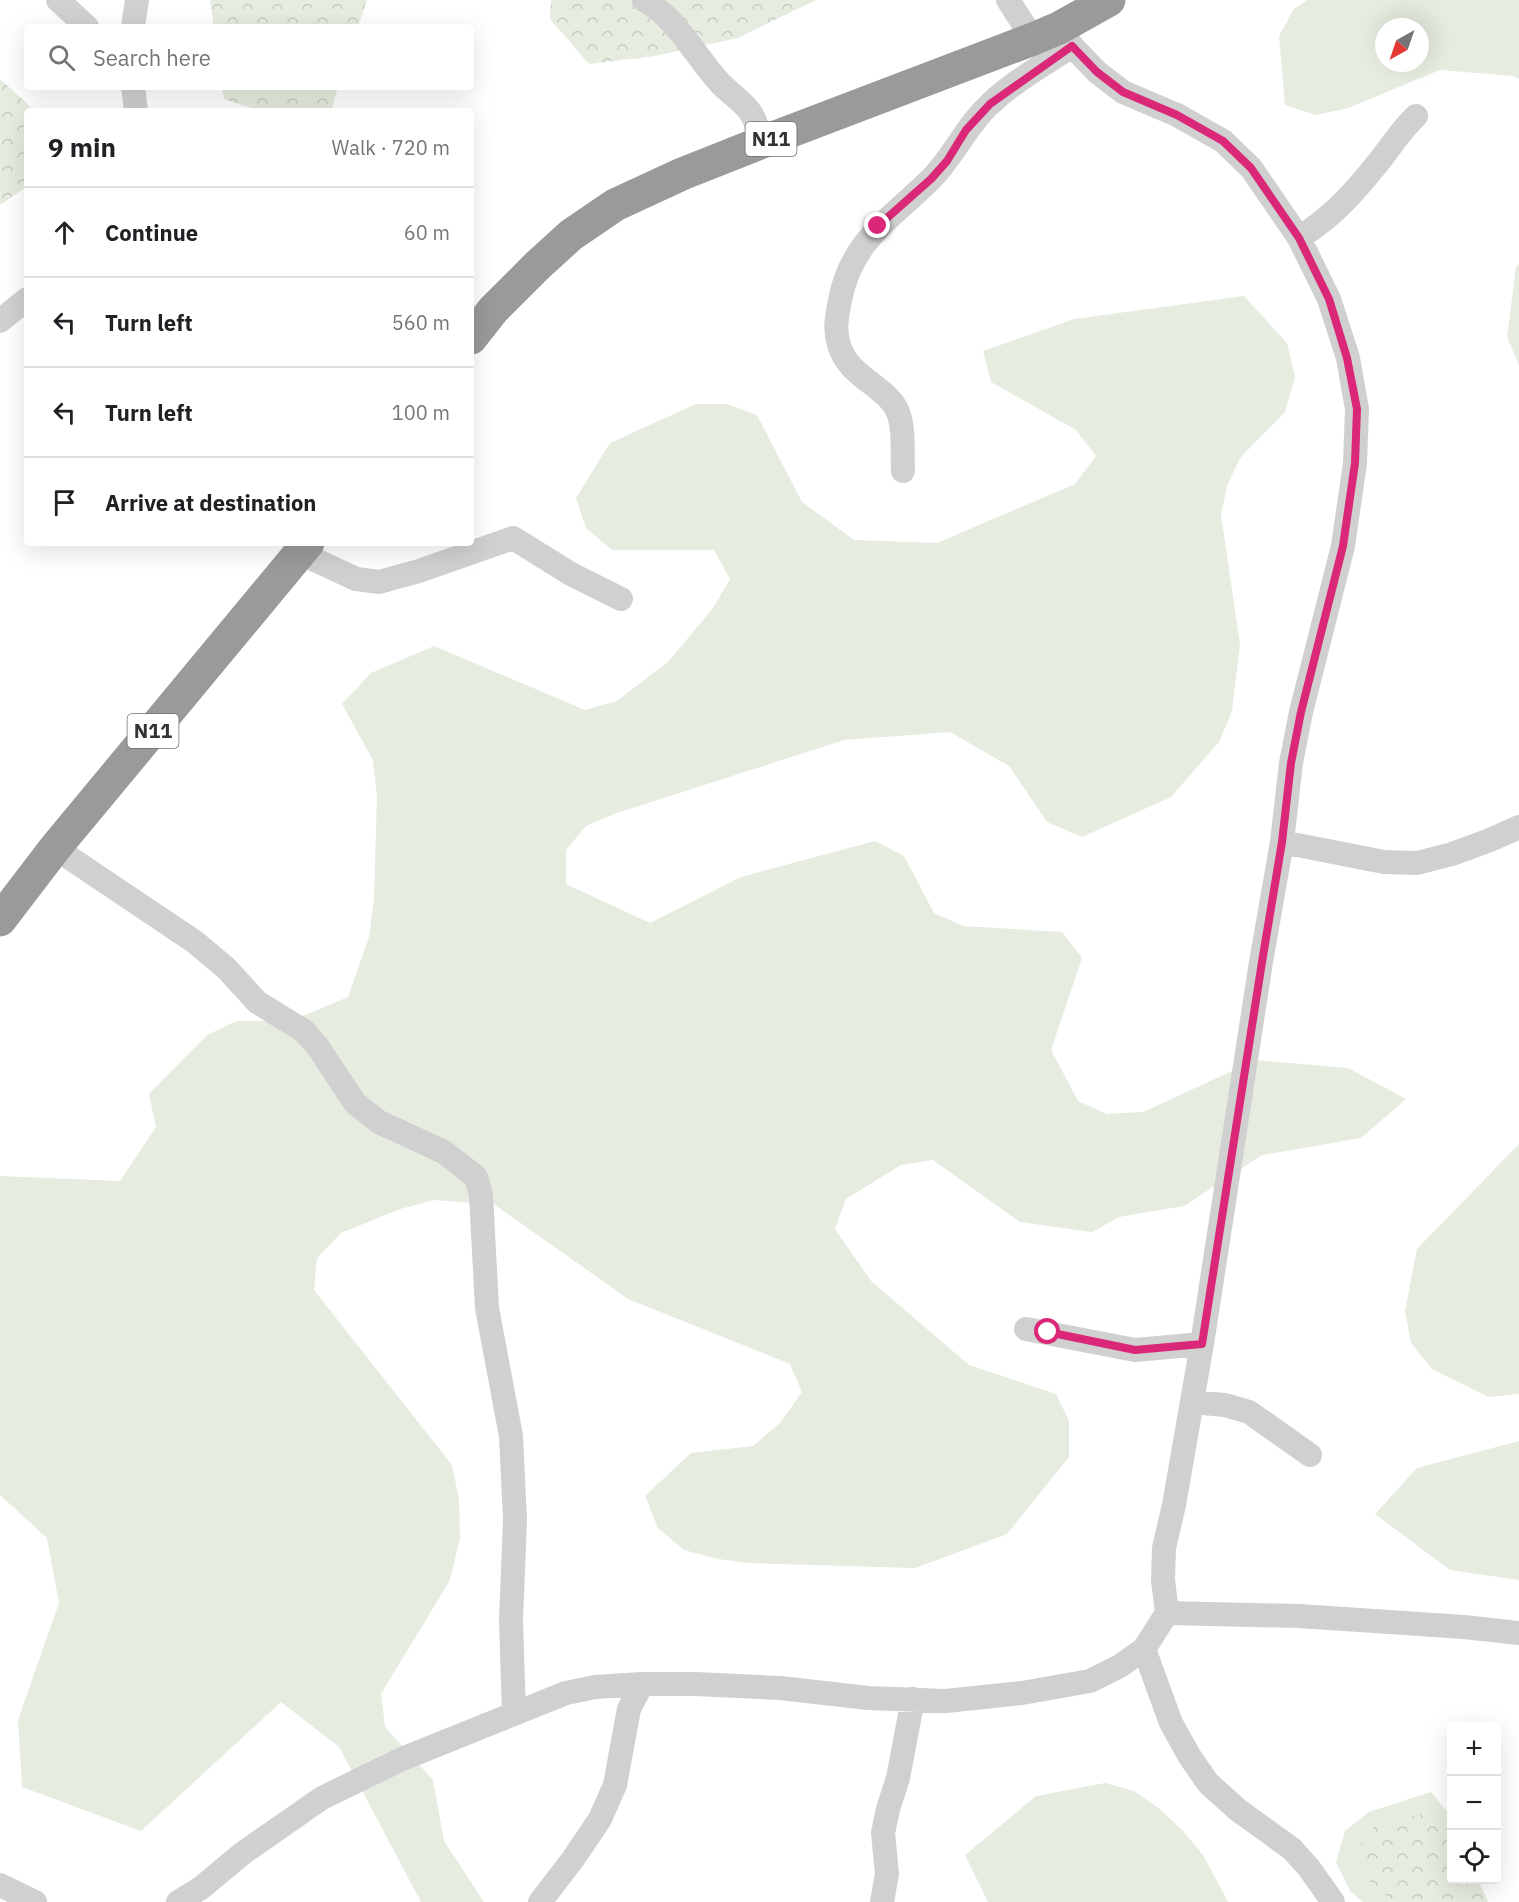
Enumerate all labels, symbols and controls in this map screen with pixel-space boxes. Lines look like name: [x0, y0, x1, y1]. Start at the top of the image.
north arrow: [1375, 18, 1429, 72]
search box: [24, 24, 474, 90]
icon: search: [45, 41, 78, 74]
text: Search here: [93, 43, 211, 72]
road number: N11: [746, 122, 796, 156]
text: 9 min: [48, 130, 116, 164]
text: Walk · 720 m: [332, 134, 450, 161]
route end: [864, 212, 890, 238]
icon: ahead: [48, 216, 81, 249]
text: Continue: [105, 218, 198, 247]
text: 60 m: [404, 219, 450, 246]
icon: left: [48, 306, 81, 339]
text: Turn left: [105, 308, 193, 337]
text: 560 m: [392, 309, 450, 336]
icon: left: [48, 396, 81, 429]
text: Turn left: [105, 398, 193, 427]
text: 100 m: [392, 399, 450, 426]
icon: arrive: [48, 486, 81, 519]
text: Arrive at destination: [105, 488, 316, 517]
road number: N11: [128, 714, 178, 748]
route start: [1034, 1318, 1060, 1344]
map controls: [1447, 1722, 1501, 1884]
button: +: [1447, 1722, 1501, 1776]
button: −: [1447, 1776, 1501, 1830]
button: locate: [1447, 1830, 1501, 1884]

